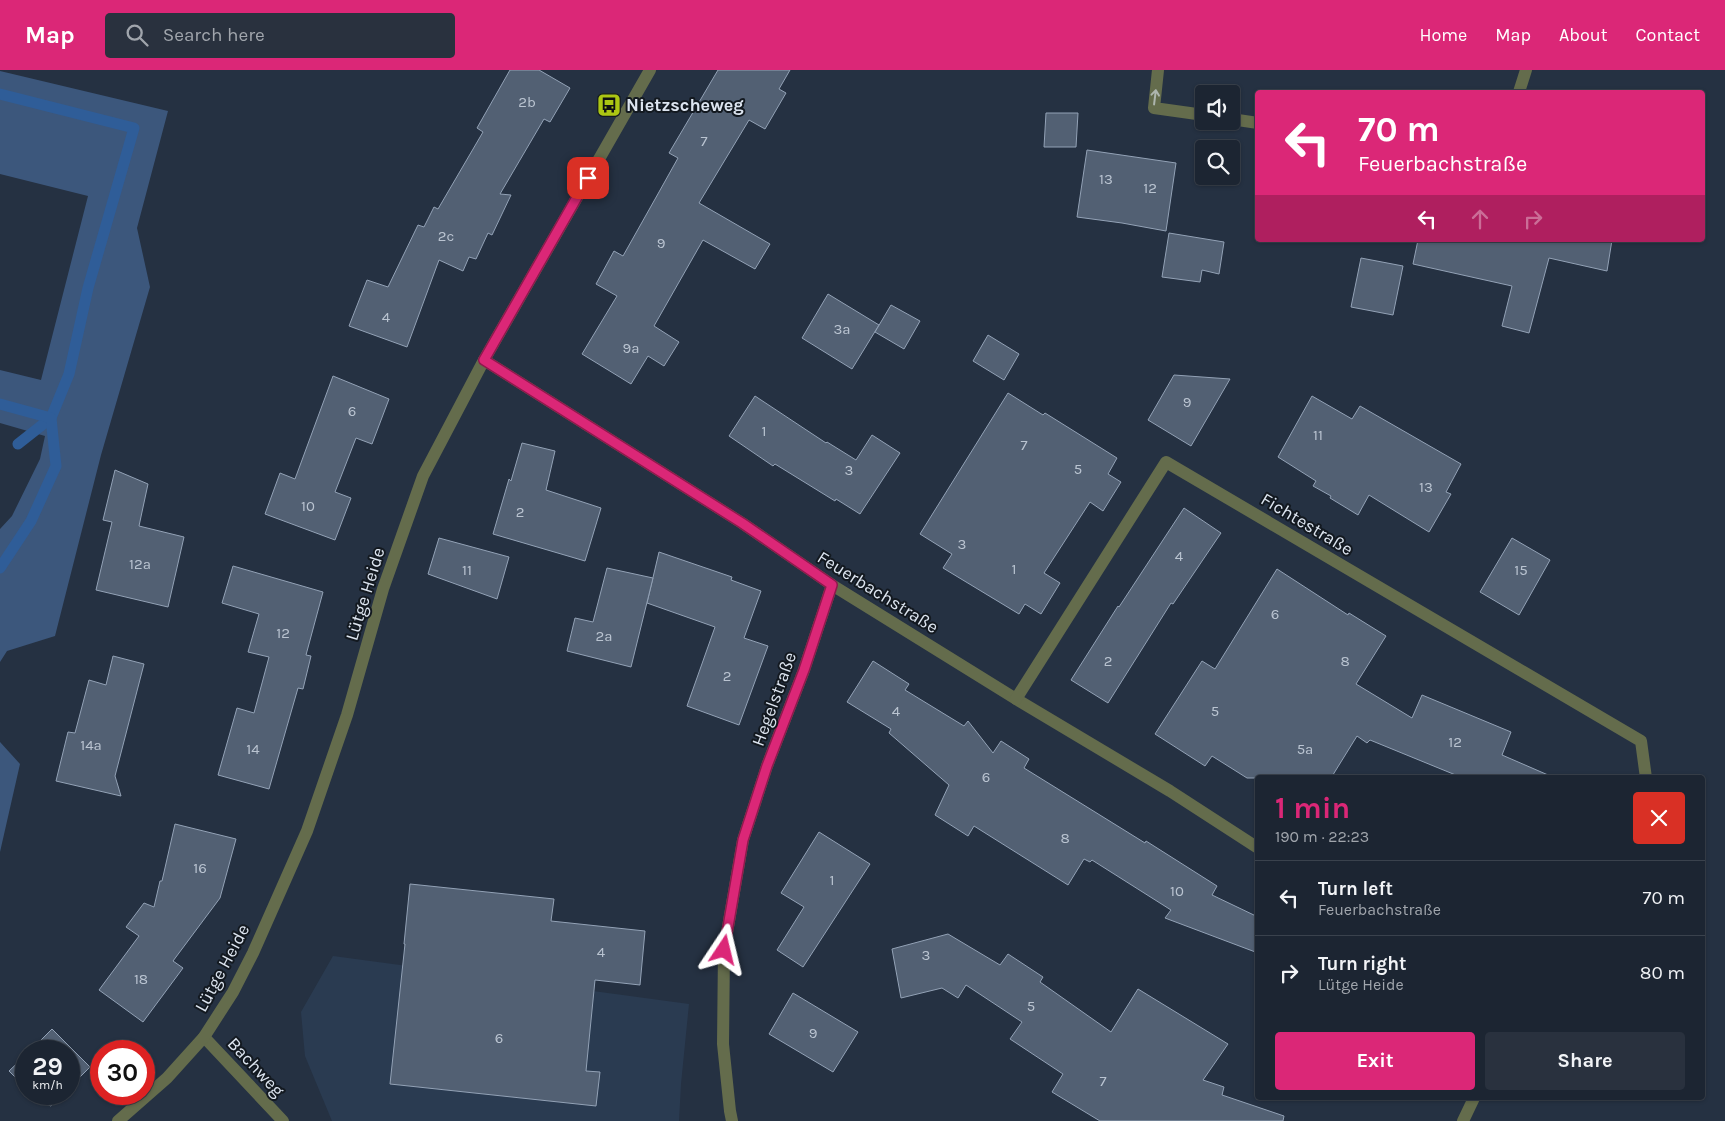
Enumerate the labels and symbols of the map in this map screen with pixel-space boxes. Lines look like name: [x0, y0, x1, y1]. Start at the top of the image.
one-way arrow: [1150, 89, 1160, 105]
bus stop icon: Nietzscheweg: [596, 92, 622, 118]
house number: 2b: [518, 93, 536, 111]
place label: Nietzscheweg: [626, 94, 744, 116]
house number: 7: [700, 132, 708, 150]
pin: [567, 157, 609, 199]
house number: 13: [1099, 170, 1113, 188]
house number: 12: [1143, 179, 1157, 197]
house number: 2c: [438, 227, 454, 245]
house number: 9: [657, 234, 665, 252]
house number: 4: [382, 308, 391, 326]
house number: 3a: [833, 320, 851, 338]
house number: 9a: [623, 339, 639, 357]
house number: 9: [1183, 393, 1191, 411]
house number: 6: [348, 402, 356, 420]
house number: 1: [762, 422, 766, 440]
house number: 11: [1313, 426, 1323, 444]
house number: 7: [1020, 436, 1028, 454]
house number: 5: [1074, 460, 1082, 478]
house number: 3: [845, 461, 853, 479]
house number: 13: [1419, 478, 1433, 496]
street label: Fichtestraße: [1257, 488, 1357, 560]
house number: 10: [301, 497, 315, 515]
house number: 2: [516, 503, 524, 521]
house number: 3: [958, 535, 966, 553]
street label: Lütge Heide: [340, 545, 390, 643]
street label: Feuerbachstraße: [813, 546, 943, 638]
house number: 4: [1175, 547, 1184, 565]
house number: 12a: [129, 555, 151, 573]
house number: 1: [1012, 560, 1016, 578]
house number: 11: [462, 561, 472, 579]
house number: 15: [1514, 561, 1528, 579]
house number: 6: [1271, 605, 1279, 623]
house number: 12: [276, 624, 290, 642]
house number: 2a: [596, 627, 612, 645]
street label: Hegelstraße: [747, 649, 801, 749]
house number: 2: [1104, 652, 1112, 670]
house number: 8: [1340, 652, 1350, 670]
house number: 2: [723, 667, 731, 685]
house number: 4: [892, 702, 901, 720]
house number: 5: [1211, 702, 1219, 720]
house number: 12: [1448, 733, 1462, 751]
house number: 14a: [80, 736, 102, 754]
house number: 14: [246, 740, 260, 758]
house number: 5a: [1297, 740, 1313, 758]
house number: 6: [982, 768, 990, 786]
house number: 8: [1060, 829, 1070, 847]
house number: 16: [193, 859, 207, 877]
house number: 1: [830, 871, 834, 889]
house number: 10: [1170, 882, 1184, 900]
street label: Lütge Heide: [190, 920, 254, 1016]
position arrow: [697, 923, 749, 975]
house number: 4: [597, 943, 606, 961]
house number: 3: [922, 946, 930, 964]
house number: 18: [134, 970, 148, 988]
house number: 5: [1027, 997, 1035, 1015]
house number: 9: [809, 1024, 817, 1042]
house number: 6: [495, 1029, 503, 1047]
street label: Bachweg: [223, 1033, 289, 1101]
speed limit sign: 30: [90, 1040, 155, 1105]
house number: 7: [1099, 1072, 1107, 1090]

